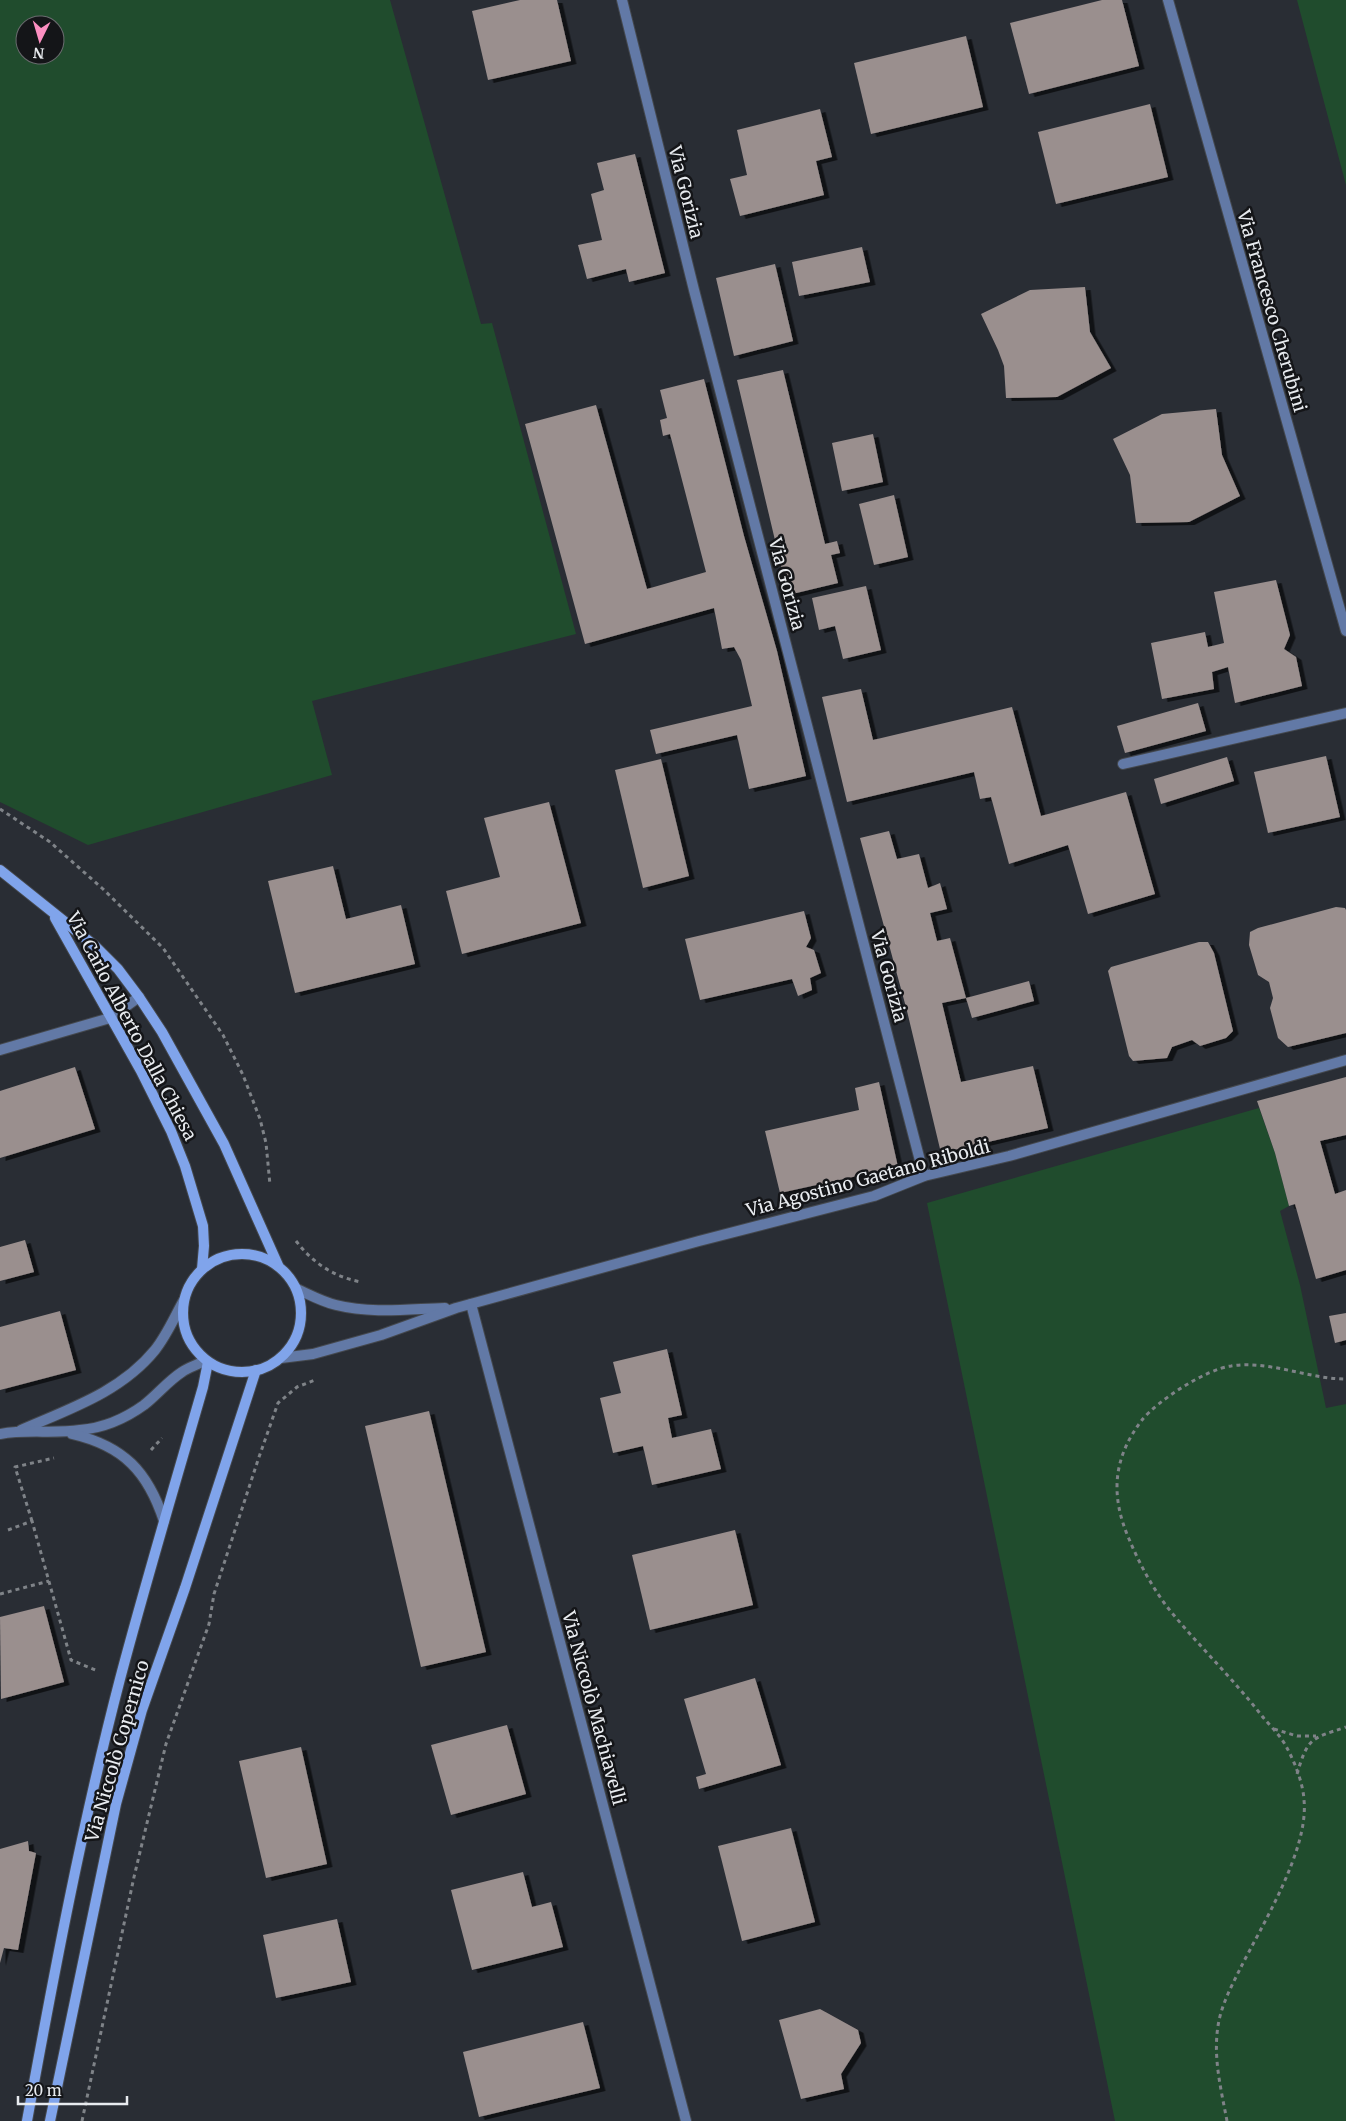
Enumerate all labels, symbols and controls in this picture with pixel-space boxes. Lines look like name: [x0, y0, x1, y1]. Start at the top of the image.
north arrow: [15, 15, 65, 65]
text: N: [33, 44, 45, 62]
street label: Via Gorizia: [663, 142, 709, 241]
street label: Via Francesco Cherubini: [1232, 206, 1312, 415]
street label: Via Gorizia: [763, 534, 810, 633]
street label: Via Carlo Alberto Dalla Chiesa: [61, 907, 202, 1145]
street label: Via Gorizia: [865, 926, 912, 1025]
street label: Via Agostino Gaetano Riboldi: [743, 1134, 993, 1222]
street label: Via Niccolò Machiavelli: [557, 1608, 631, 1807]
street label: Via Niccolò Copernico: [80, 1658, 154, 1845]
scale bar: [18, 2074, 126, 2106]
text: 20 m: [25, 2081, 62, 2100]

